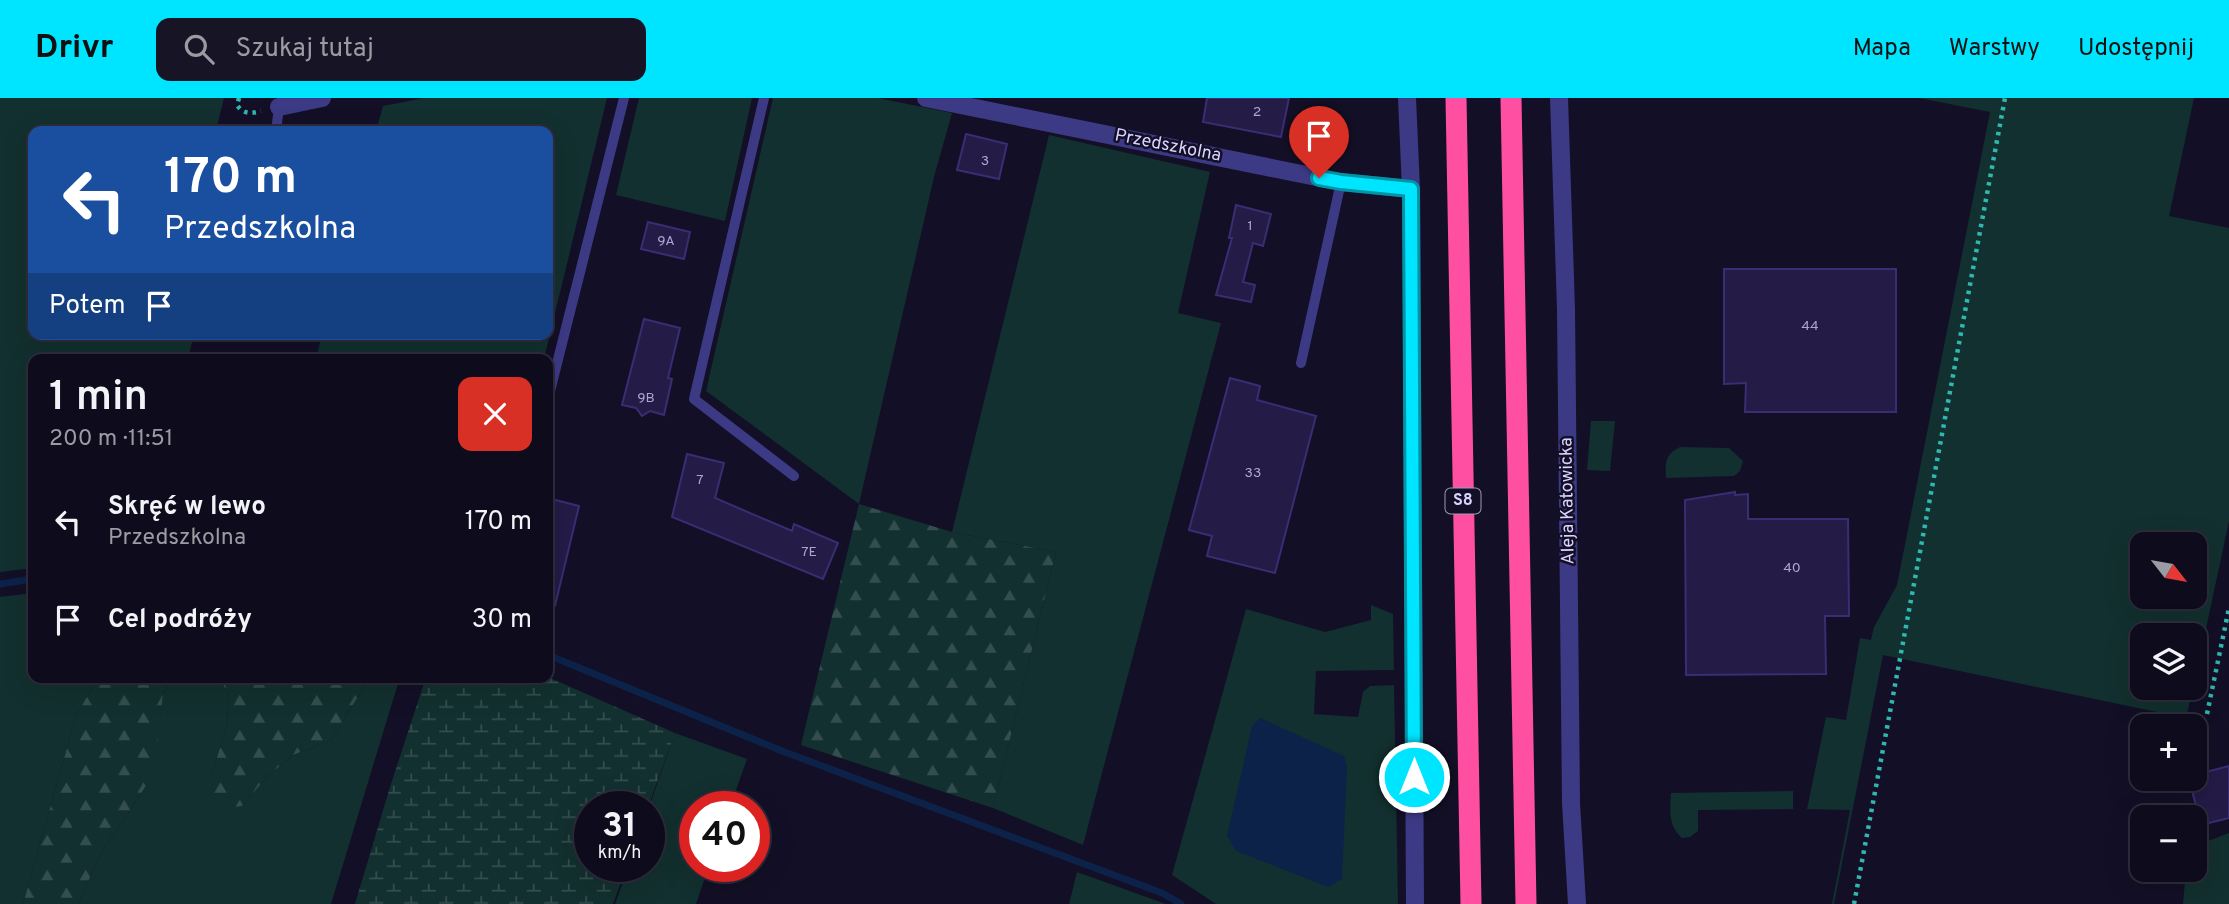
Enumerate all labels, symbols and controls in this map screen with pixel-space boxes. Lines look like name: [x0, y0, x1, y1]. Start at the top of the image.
search box: [156, 18, 646, 81]
text: Drivr: [35, 28, 114, 70]
icon: search: [180, 30, 218, 68]
text: Szukaj tutaj: [236, 33, 374, 66]
text: Mapa: [1853, 34, 1911, 64]
text: Warstwy: [1949, 34, 2040, 64]
text: Udostępnij: [2078, 34, 2194, 64]
house number: 2: [1253, 104, 1261, 121]
pin: [1289, 106, 1349, 178]
icon: arrive: [1300, 117, 1338, 155]
street label: Przedszkolna: [1113, 124, 1223, 168]
text: 170 m: [164, 149, 297, 211]
house number: 3: [981, 153, 989, 170]
icon: left: [49, 154, 140, 245]
text: Przedszkolna: [164, 210, 356, 250]
house number: 1: [1247, 218, 1253, 235]
house number: 9A: [657, 233, 675, 250]
icon: arrive: [140, 287, 178, 325]
text: Potem: [49, 290, 126, 323]
house number: 44: [1801, 318, 1819, 335]
text: 1 min: [49, 372, 148, 425]
button: close: [458, 377, 532, 451]
house number: 9B: [637, 390, 655, 407]
text: 200 m · 11:51: [49, 425, 173, 454]
street label: Aleja Katowicka: [1555, 437, 1581, 565]
house number: 33: [1245, 465, 1261, 482]
house number: 7: [696, 472, 704, 489]
road number: S8: [1446, 488, 1480, 514]
text: Skręć w lewo: [108, 491, 266, 524]
icon: left: [49, 503, 87, 541]
text: 170 m: [465, 506, 532, 539]
text: Przedszkolna: [108, 524, 246, 553]
north arrow: [2130, 532, 2207, 609]
map controls: [2130, 532, 2207, 882]
house number: 7E: [801, 544, 817, 561]
house number: 40: [1783, 560, 1801, 577]
icon: arrive: [49, 601, 87, 639]
text: Cel podróży: [108, 604, 252, 637]
text: 30 m: [472, 604, 532, 637]
button: layers: [2130, 623, 2207, 700]
button: +: [2130, 714, 2207, 791]
position arrow: [1377, 740, 1451, 814]
speed limit sign: 40: [679, 791, 770, 882]
text: 31: [602, 805, 637, 849]
button: −: [2130, 805, 2207, 882]
text: km/h: [598, 842, 641, 865]

